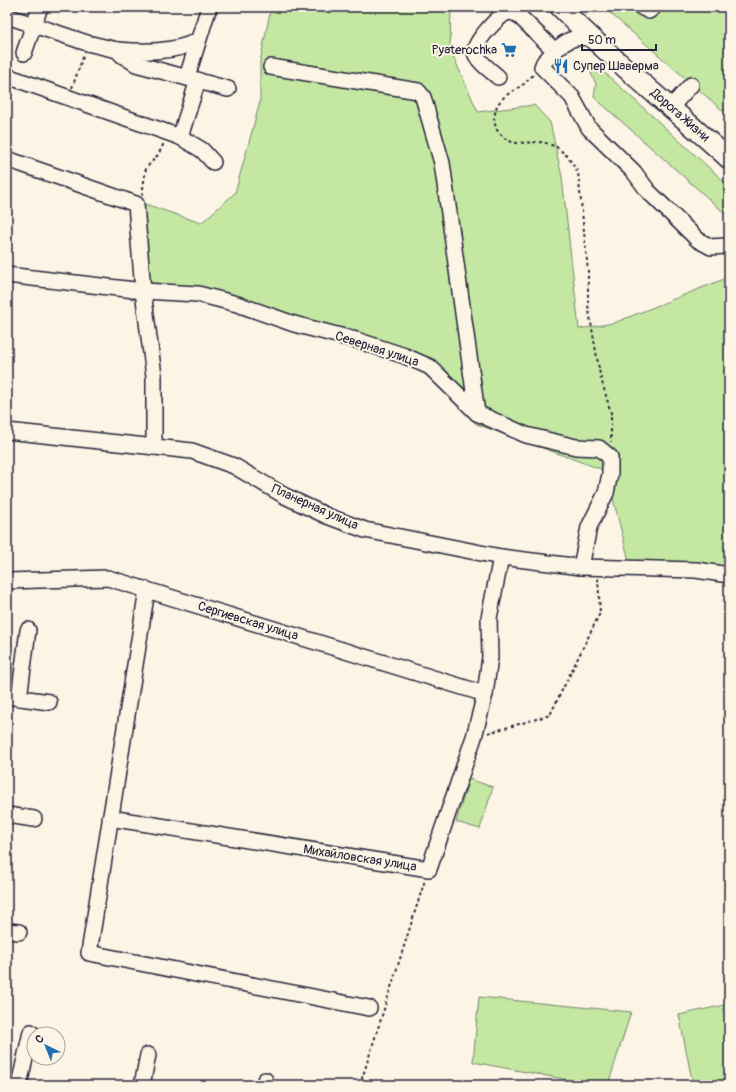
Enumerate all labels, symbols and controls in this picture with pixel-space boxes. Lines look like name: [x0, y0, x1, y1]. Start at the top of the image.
scale bar: [582, 26, 656, 52]
text: 50 m: [588, 33, 616, 48]
supermarket icon: Pyaterochka: [500, 41, 518, 59]
place label: Pyaterochka: [431, 42, 497, 58]
restaurant icon: Супер Шаверма: [552, 57, 570, 75]
place label: Супер Шаверма: [573, 58, 659, 74]
street label: Дорога Жизни: [646, 84, 713, 145]
street label: Северная улица: [333, 328, 421, 370]
street label: Планерная улица: [269, 481, 361, 533]
street label: Сергиевская улица: [196, 598, 300, 644]
street label: Михайловская улица: [302, 841, 418, 875]
north arrow: [26, 1026, 66, 1066]
text: С: [33, 1032, 47, 1046]

